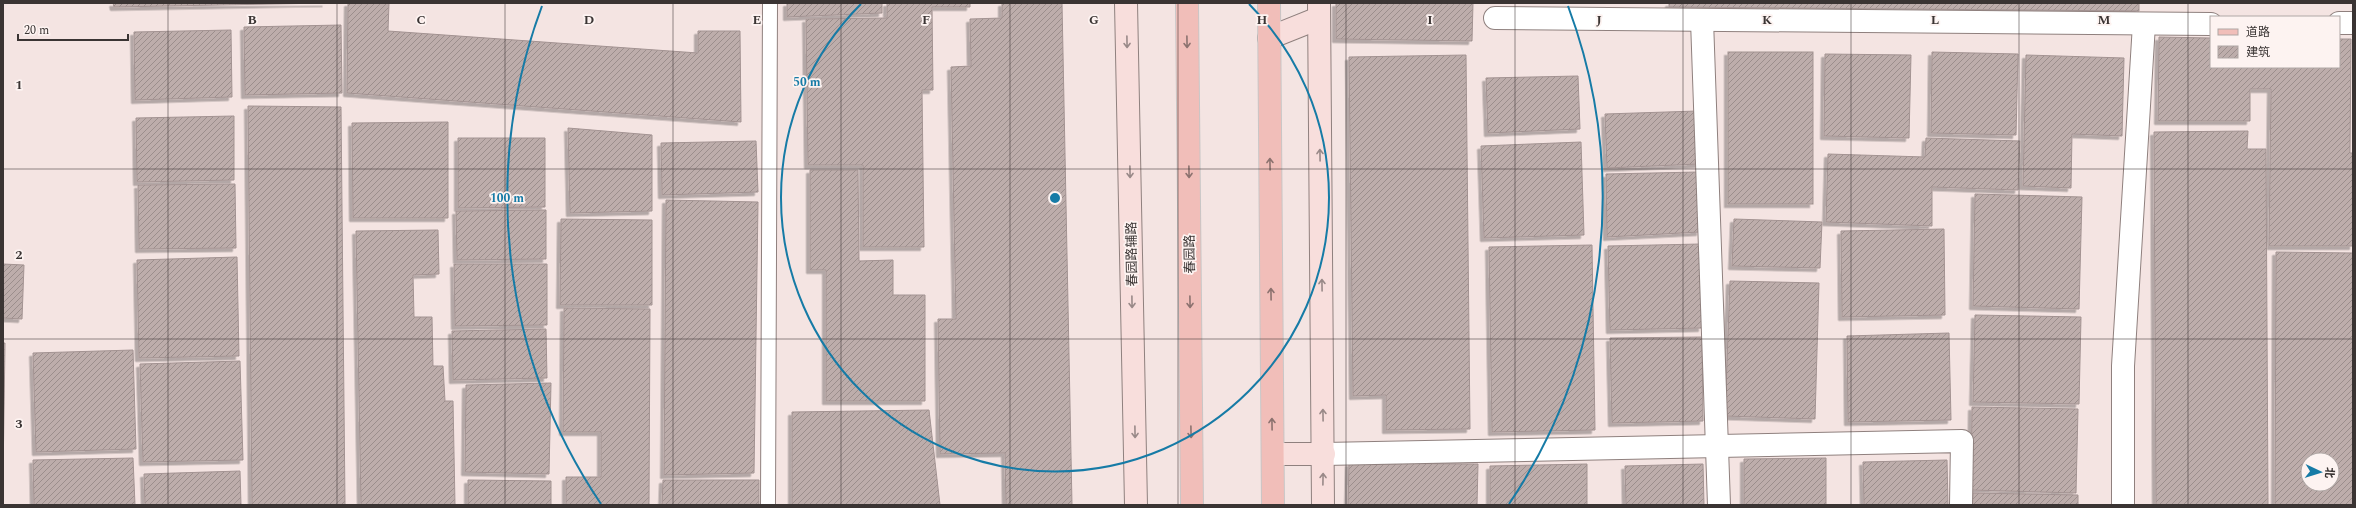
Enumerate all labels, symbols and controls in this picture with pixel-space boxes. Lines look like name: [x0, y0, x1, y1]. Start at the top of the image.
text: B: [247, 10, 257, 30]
text: C: [416, 10, 426, 30]
text: D: [584, 10, 594, 30]
text: E: [753, 10, 762, 30]
text: F: [922, 10, 930, 30]
text: G: [1089, 10, 1099, 30]
text: H: [1257, 10, 1268, 30]
text: I: [1427, 10, 1433, 30]
text: J: [1596, 10, 1602, 30]
text: K: [1762, 10, 1772, 30]
text: L: [1931, 10, 1939, 30]
text: M: [2098, 10, 2111, 30]
scale bar: [18, 16, 128, 42]
legend: [2210, 16, 2340, 68]
text: 20 m: [24, 21, 49, 40]
text: 道路: [2246, 23, 2270, 42]
one-way arrow: [1123, 35, 1131, 48]
one-way arrow: [1183, 35, 1191, 48]
text: 建筑: [2246, 43, 2270, 62]
text: 50 m: [793, 73, 821, 92]
text: 1: [15, 75, 23, 95]
one-way arrow: [1317, 149, 1324, 162]
one-way arrow: [1266, 158, 1274, 171]
one-way arrow: [1126, 165, 1133, 178]
one-way arrow: [1185, 165, 1192, 178]
text: 100 m: [490, 189, 524, 208]
centre of rings: [1048, 191, 1062, 205]
street label: 春园路辅路: [1121, 221, 1143, 287]
street label: 春园路: [1180, 234, 1200, 274]
text: 2: [15, 245, 23, 265]
one-way arrow: [1318, 279, 1326, 292]
one-way arrow: [1267, 288, 1275, 301]
one-way arrow: [1128, 295, 1136, 308]
one-way arrow: [1186, 295, 1194, 308]
one-way arrow: [1319, 409, 1327, 422]
text: 3: [15, 414, 23, 434]
one-way arrow: [1268, 418, 1276, 431]
one-way arrow: [1131, 425, 1139, 438]
one-way arrow: [1187, 425, 1195, 438]
north arrow: [2300, 452, 2340, 492]
text: 北: [2321, 467, 2338, 479]
one-way arrow: [1320, 473, 1327, 486]

